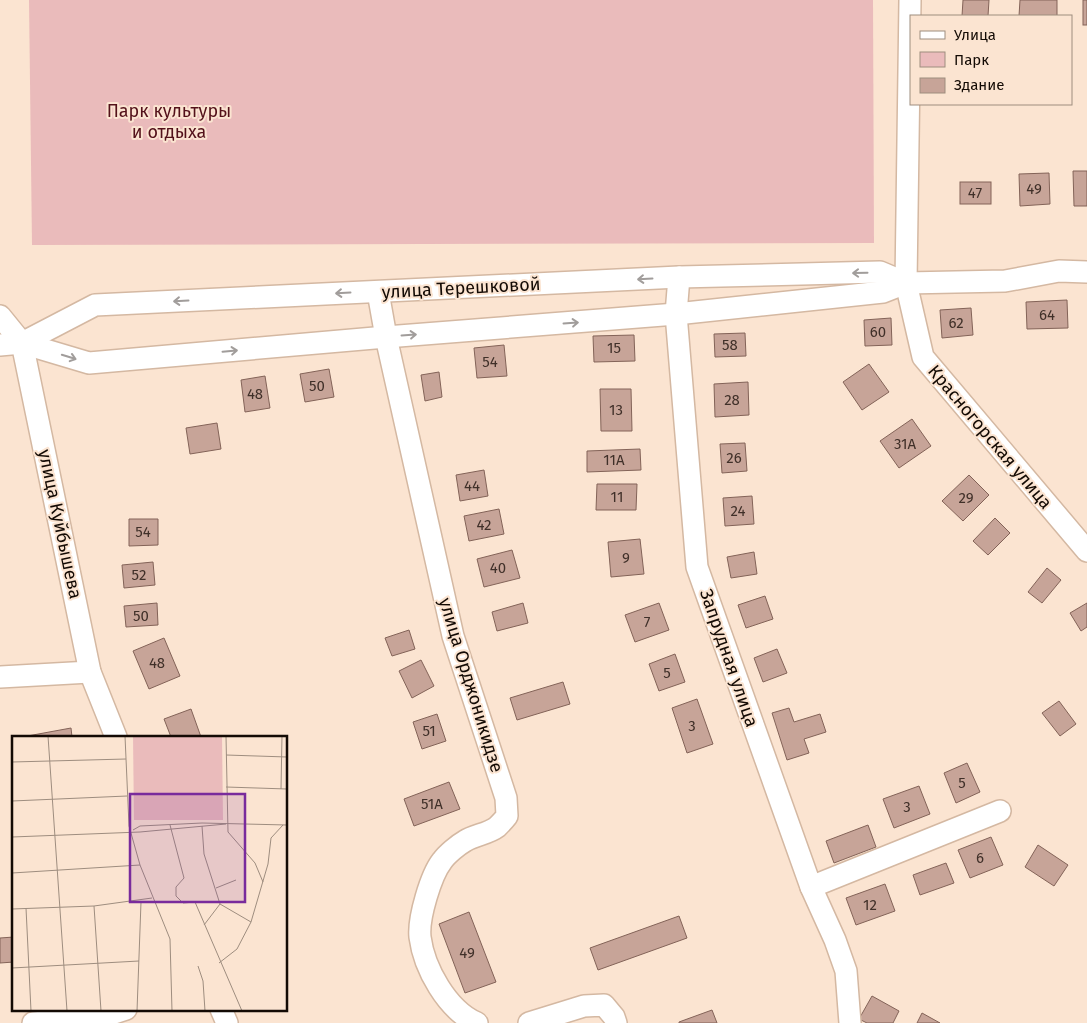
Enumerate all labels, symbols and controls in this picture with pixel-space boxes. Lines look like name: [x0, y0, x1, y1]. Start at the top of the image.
legend: [910, 15, 1072, 105]
text: Улица: [954, 26, 996, 44]
text: Парк: [954, 51, 989, 69]
text: Здание: [954, 76, 1004, 94]
park label: Парк культуры и отдыха: [107, 100, 231, 143]
house number: 49: [1026, 180, 1042, 198]
house number: 47: [968, 184, 982, 202]
one-way arrow: [852, 268, 868, 277]
street label: улица Терешковой: [381, 273, 541, 303]
one-way arrow: [637, 274, 654, 284]
one-way arrow: [335, 289, 351, 298]
one-way arrow: [173, 296, 189, 306]
house number: 64: [1039, 306, 1055, 324]
house number: 62: [948, 314, 964, 332]
one-way arrow: [563, 318, 579, 327]
house number: 60: [870, 323, 886, 341]
one-way arrow: [401, 331, 417, 340]
house number: 58: [722, 336, 738, 354]
house number: 15: [607, 339, 621, 357]
one-way arrow: [222, 346, 238, 356]
one-way arrow: [61, 353, 77, 363]
house number: 54: [482, 353, 498, 371]
street label: Красногорская улица: [923, 360, 1057, 514]
house number: 50: [309, 377, 325, 395]
house number: 48: [247, 385, 263, 403]
house number: 28: [724, 391, 740, 409]
house number: 13: [609, 401, 623, 419]
house number: 31А: [894, 435, 917, 453]
street label: улица Куйбышева: [33, 447, 87, 601]
house number: 26: [726, 449, 742, 467]
house number: 11А: [603, 451, 625, 469]
house number: 44: [464, 477, 480, 495]
house number: 11: [611, 488, 623, 506]
house number: 29: [958, 489, 974, 507]
house number: 24: [730, 502, 746, 520]
house number: 42: [476, 516, 492, 534]
house number: 54: [135, 523, 151, 541]
house number: 9: [622, 549, 630, 567]
house number: 40: [490, 559, 506, 577]
house number: 52: [132, 566, 146, 584]
street label: Запрудная улица: [695, 586, 763, 730]
street label: улица Орджоникидзе: [434, 595, 508, 775]
house number: 50: [133, 607, 149, 625]
house number: 7: [644, 613, 651, 631]
house number: 48: [149, 654, 165, 672]
house number: 5: [663, 664, 671, 682]
house number: 3: [688, 717, 696, 735]
house number: 51: [422, 722, 436, 740]
inset map: [12, 736, 288, 1010]
house number: 5: [958, 774, 966, 792]
house number: 51А: [421, 795, 443, 813]
house number: 3: [903, 798, 911, 816]
house number: 6: [976, 849, 984, 867]
house number: 12: [863, 896, 877, 914]
house number: 49: [459, 944, 475, 962]

